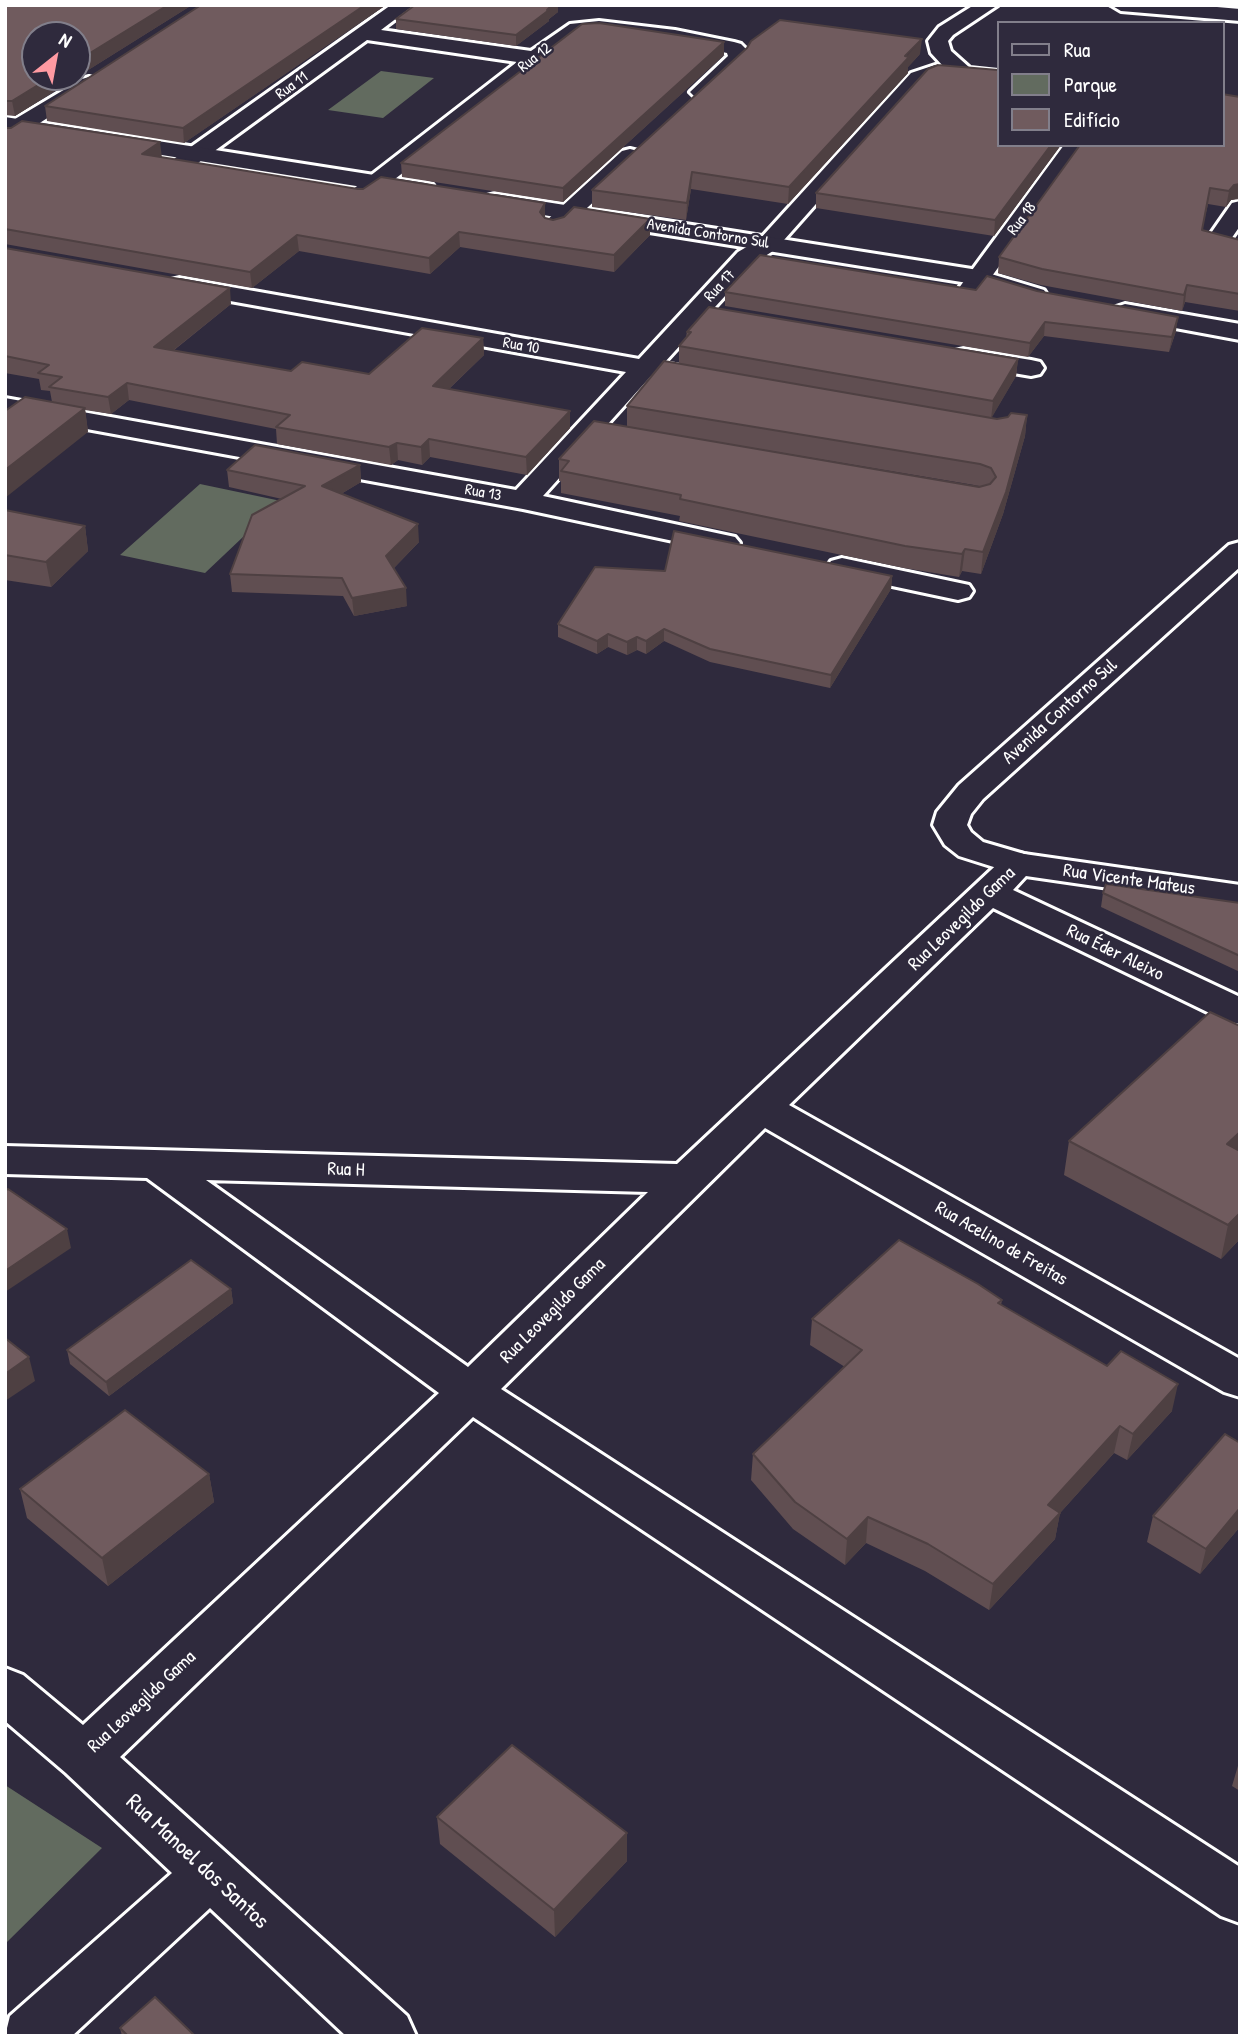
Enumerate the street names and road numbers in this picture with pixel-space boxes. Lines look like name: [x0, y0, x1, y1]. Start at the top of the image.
street label: Rua 12: [515, 39, 555, 77]
street label: Rua 11: [272, 68, 312, 104]
street label: Rua 18: [1003, 199, 1041, 239]
street label: Avenida Contorno Sul: [646, 215, 770, 253]
street label: Rua 17: [700, 266, 740, 306]
street label: Rua 10: [501, 333, 541, 359]
street label: Rua 13: [463, 480, 503, 506]
street label: Avenida Contorno Sul: [998, 654, 1122, 770]
street label: Rua Vicente Mateus: [1062, 859, 1196, 901]
street label: Rua Leovegildo Gama: [904, 862, 1020, 976]
street label: Rua Éder Aleixo: [1063, 920, 1167, 986]
street label: Rua H: [327, 1158, 365, 1182]
street label: Rua Acelino de Freitas: [931, 1197, 1071, 1291]
street label: Rua Leovegildo Gama: [496, 1254, 610, 1368]
street label: Rua Leovegildo Gama: [83, 1646, 201, 1758]
street label: Rua Manoel dos Santos: [120, 1789, 274, 1935]

